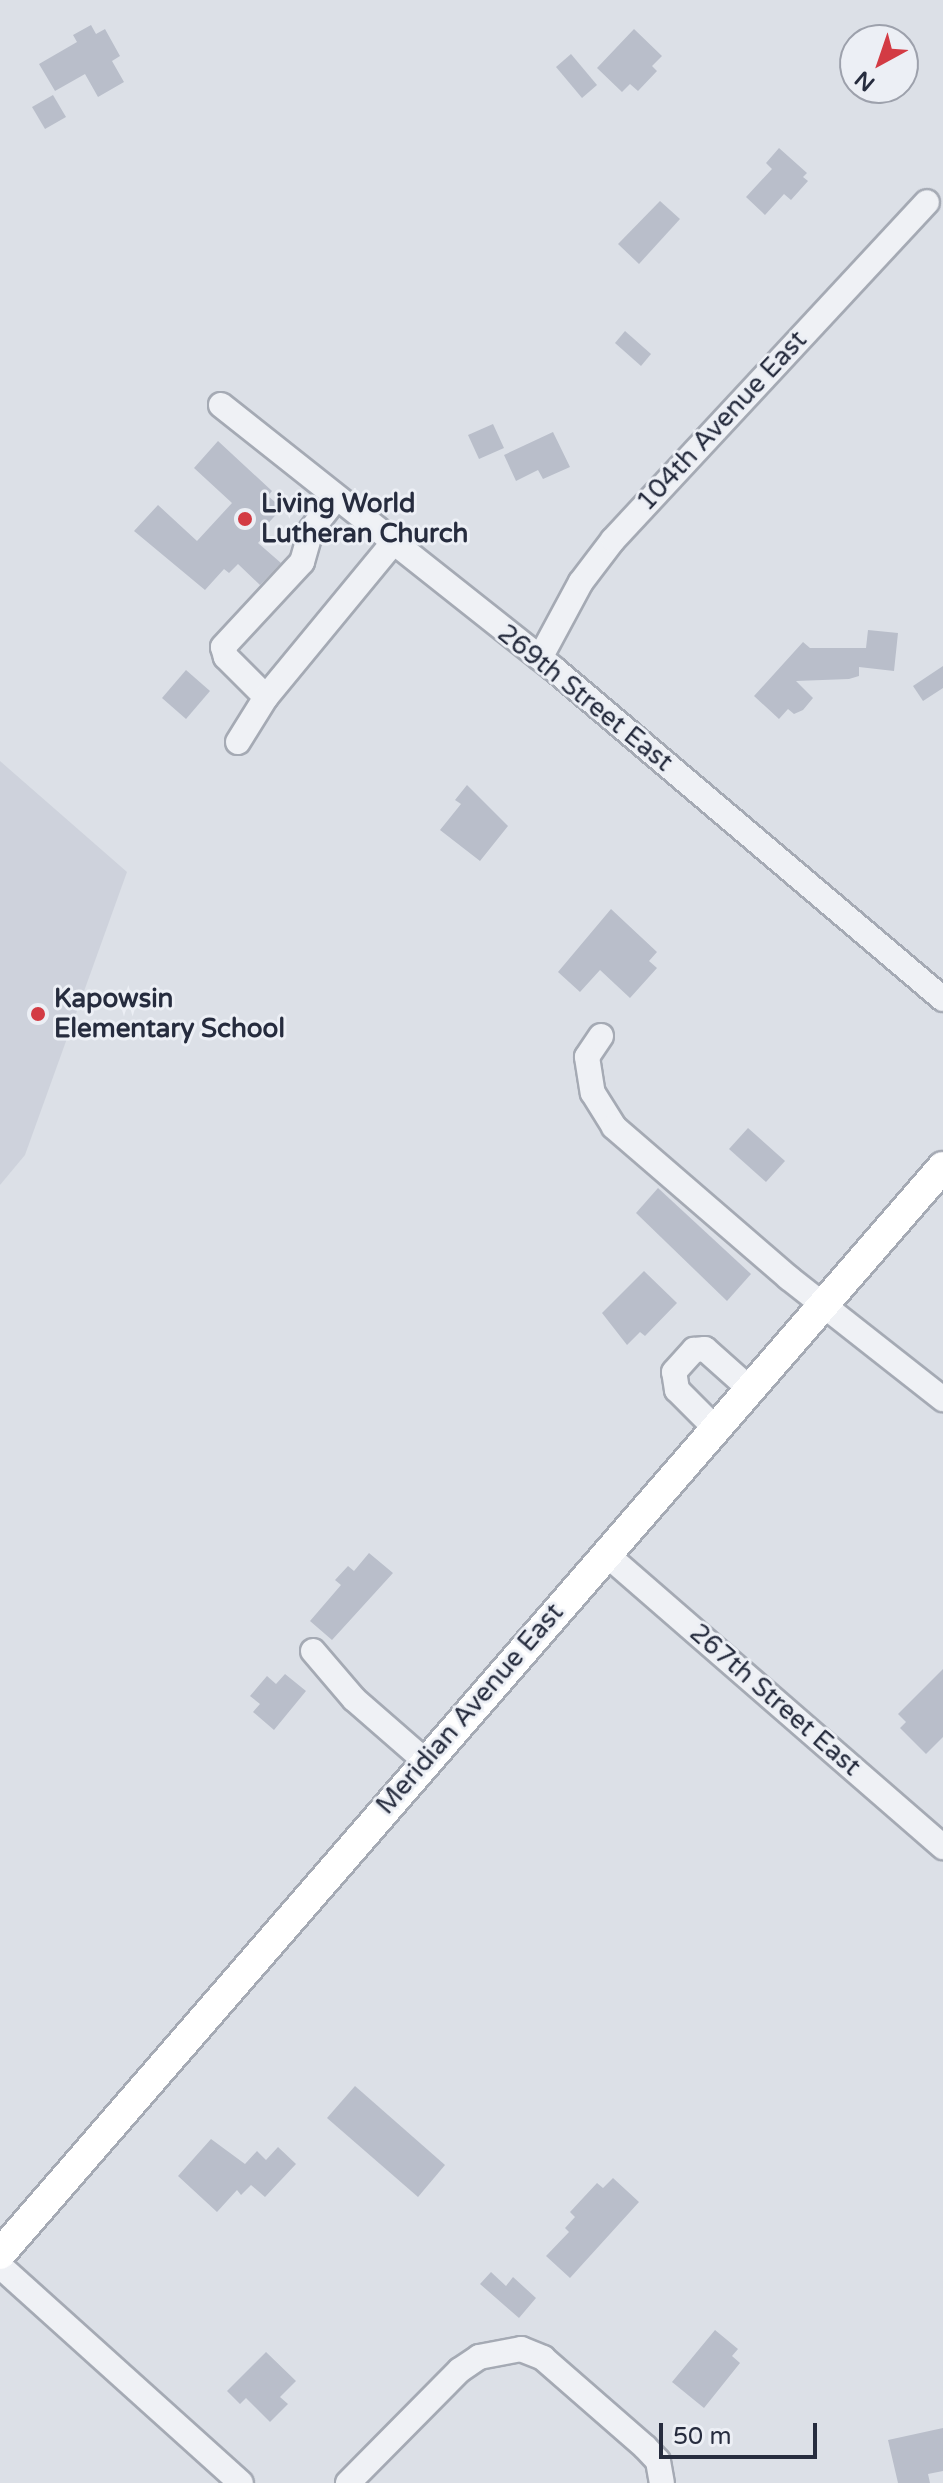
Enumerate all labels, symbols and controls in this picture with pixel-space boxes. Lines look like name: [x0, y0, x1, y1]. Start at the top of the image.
north arrow: [839, 24, 919, 104]
text: N: [850, 65, 880, 96]
street label: 104th Avenue East: [631, 325, 813, 517]
place label: Living World Lutheran Church: [261, 488, 468, 550]
marker: Living World Lutheran Church: [236, 510, 254, 528]
street label: 269th Street East: [491, 618, 679, 778]
place label: Kapowsin Elementary School: [54, 983, 285, 1044]
marker: Kapowsin Elementary School: [29, 1005, 47, 1023]
street label: Meridian Avenue East: [370, 1597, 570, 1821]
street label: 267th Street East: [683, 1617, 867, 1783]
scale bar: [663, 2407, 821, 2457]
text: 50 m: [673, 2422, 731, 2451]

